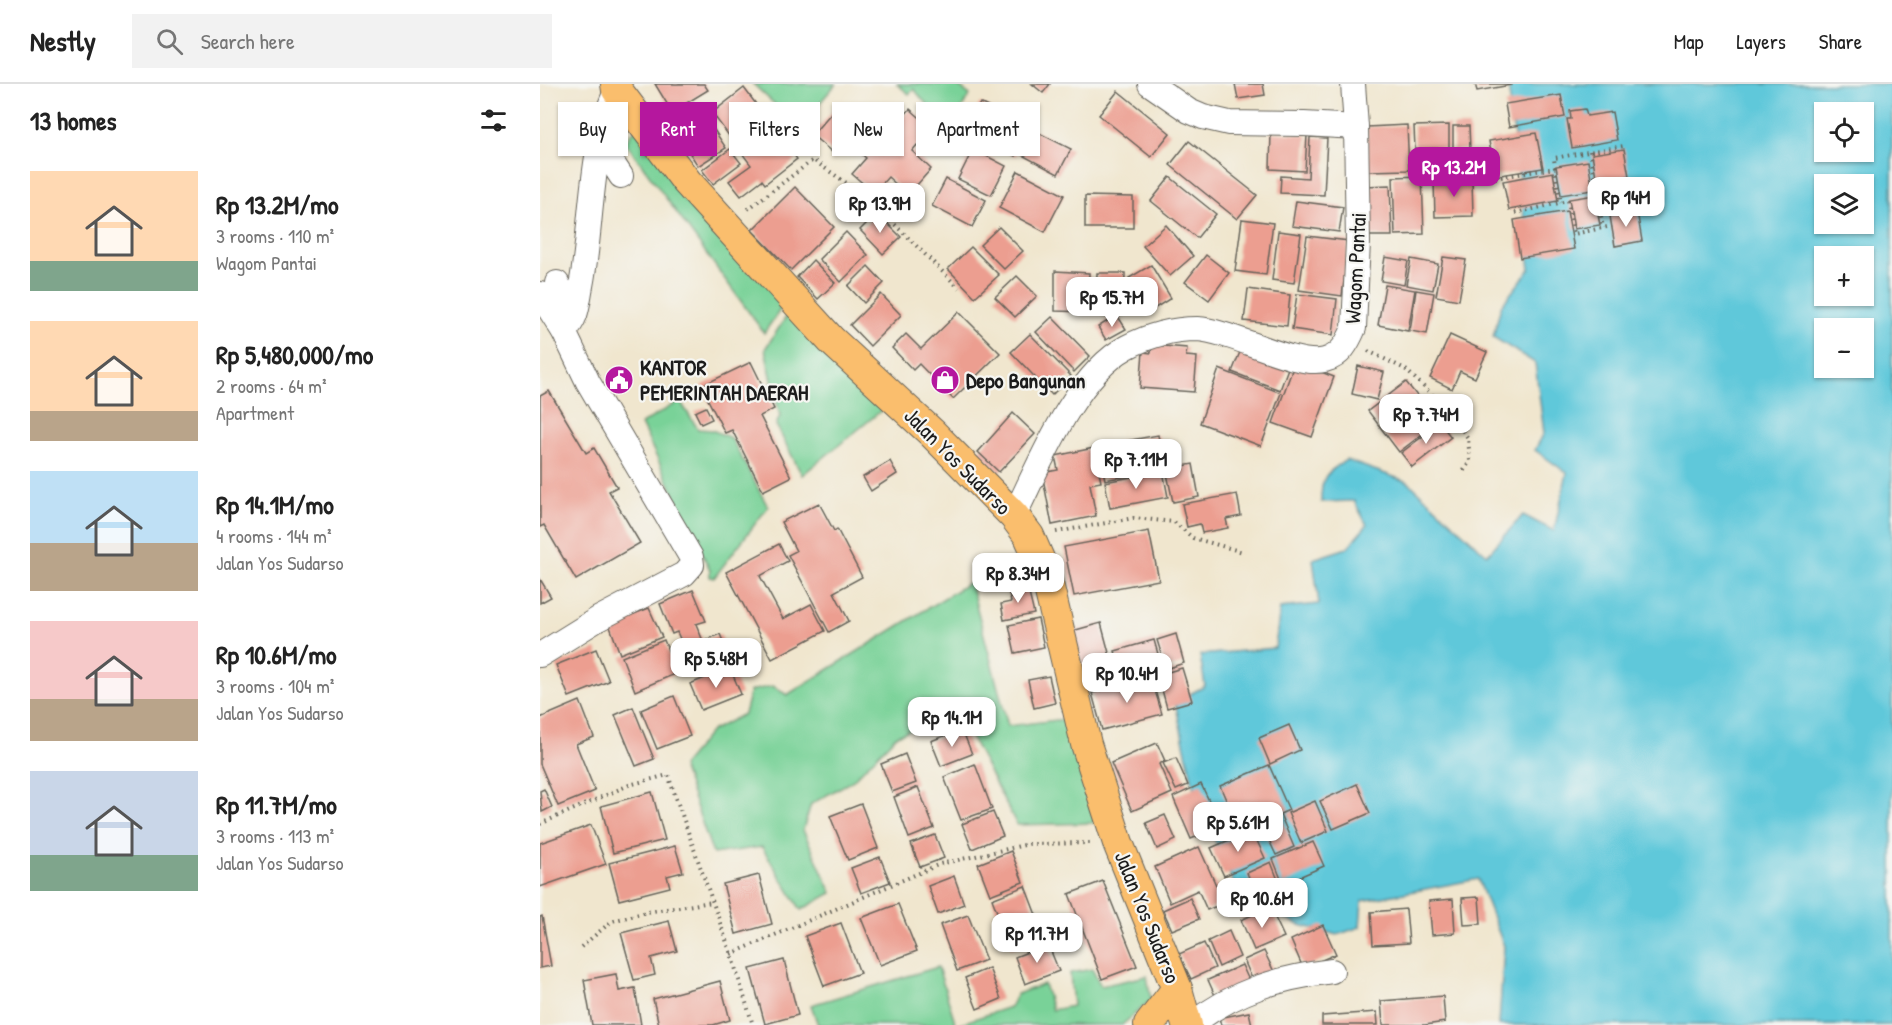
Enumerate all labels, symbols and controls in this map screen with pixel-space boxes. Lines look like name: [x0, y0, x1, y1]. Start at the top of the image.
search box: [132, 14, 552, 68]
text: Nestly: [30, 22, 96, 60]
icon: search: [153, 25, 186, 58]
text: Search here: [201, 26, 295, 56]
text: Map: [1674, 27, 1703, 56]
text: Layers: [1736, 27, 1786, 56]
text: Share: [1819, 27, 1862, 56]
chip: Buy: [558, 102, 628, 156]
chip: Rent: [640, 102, 717, 156]
chip: Filters: [729, 102, 820, 156]
chip: New: [832, 102, 904, 156]
chip: Apartment: [916, 102, 1040, 156]
map controls: [1814, 102, 1874, 378]
button: locate: [1814, 102, 1874, 162]
text: 13 homes: [30, 103, 117, 138]
icon: filters: [477, 104, 510, 137]
pin: Rp 13.2M: [1392, 147, 1516, 198]
text: Rp 13.2M: [1422, 153, 1486, 180]
button: layers: [1814, 174, 1874, 234]
pin: Rp 14M: [1577, 177, 1675, 228]
pin: Rp 13.9M: [818, 183, 942, 234]
text: Rp 14M: [1602, 183, 1650, 210]
text: Rp 13.2M/mo: [216, 187, 338, 222]
text: Rp 13.9M: [849, 189, 911, 216]
icon: home: [78, 195, 150, 267]
street label: Wagom Pantai: [1337, 212, 1373, 324]
text: 3 rooms · 110 m²: [216, 222, 334, 249]
button: +: [1814, 246, 1874, 306]
text: Wagom Pantai: [216, 249, 317, 276]
pin: Rp 15.7M: [1050, 277, 1174, 328]
text: Rp 15.7M: [1080, 283, 1144, 310]
button: −: [1814, 318, 1874, 378]
text: Rp 5,480,000/mo: [216, 337, 373, 372]
icon: home: [78, 345, 150, 417]
place label: KANTOR PEMERINTAH DAERAH: [640, 352, 808, 407]
public building icon: KANTOR PEMERINTAH DAERAH: [603, 364, 635, 396]
shop icon: Depo Bangunan: [929, 364, 961, 396]
place label: Depo Bangunan: [966, 365, 1085, 396]
text: 2 rooms · 64 m²: [216, 372, 327, 399]
pin: Rp 7.74M: [1364, 394, 1488, 445]
text: Apartment: [216, 399, 294, 426]
text: Rp 7.74M: [1393, 400, 1459, 427]
street label: Jalan Yos Sudarso: [898, 401, 1018, 521]
pin: Rp 7.11M: [1074, 439, 1198, 490]
text: Rp 7.11M: [1105, 445, 1167, 472]
text: Rp 14.1M/mo: [216, 487, 334, 522]
icon: home: [78, 495, 150, 567]
text: 4 rooms · 144 m²: [216, 522, 331, 549]
text: Jalan Yos Sudarso: [216, 549, 344, 576]
pin: Rp 8.34M: [956, 553, 1080, 604]
text: Rp 8.34M: [986, 559, 1050, 586]
text: Rp 10.6M/mo: [216, 637, 337, 672]
pin: Rp 5.48M: [654, 638, 778, 689]
text: Rp 5.48M: [684, 644, 748, 671]
icon: home: [78, 645, 150, 717]
pin: Rp 10.4M: [1065, 653, 1189, 704]
text: Rp 10.4M: [1096, 659, 1158, 686]
text: 3 rooms · 104 m²: [216, 672, 334, 699]
pin: Rp 14.1M: [890, 697, 1014, 748]
text: Jalan Yos Sudarso: [216, 699, 344, 726]
text: Rp 14.1M: [922, 703, 982, 730]
text: Rp 11.7M/mo: [216, 787, 337, 822]
icon: home: [78, 795, 150, 867]
pin: Rp 5.61M: [1176, 802, 1300, 853]
text: Rp 5.61M: [1207, 808, 1269, 835]
text: 3 rooms · 113 m²: [216, 822, 334, 849]
street label: Jalan Yos Sudarso: [1108, 846, 1188, 988]
text: Jalan Yos Sudarso: [216, 849, 344, 876]
pin: Rp 10.6M: [1200, 878, 1324, 929]
text: Rp 10.6M: [1231, 884, 1293, 911]
pin: Rp 11.7M: [975, 913, 1099, 964]
text: Rp 11.7M: [1006, 919, 1068, 946]

